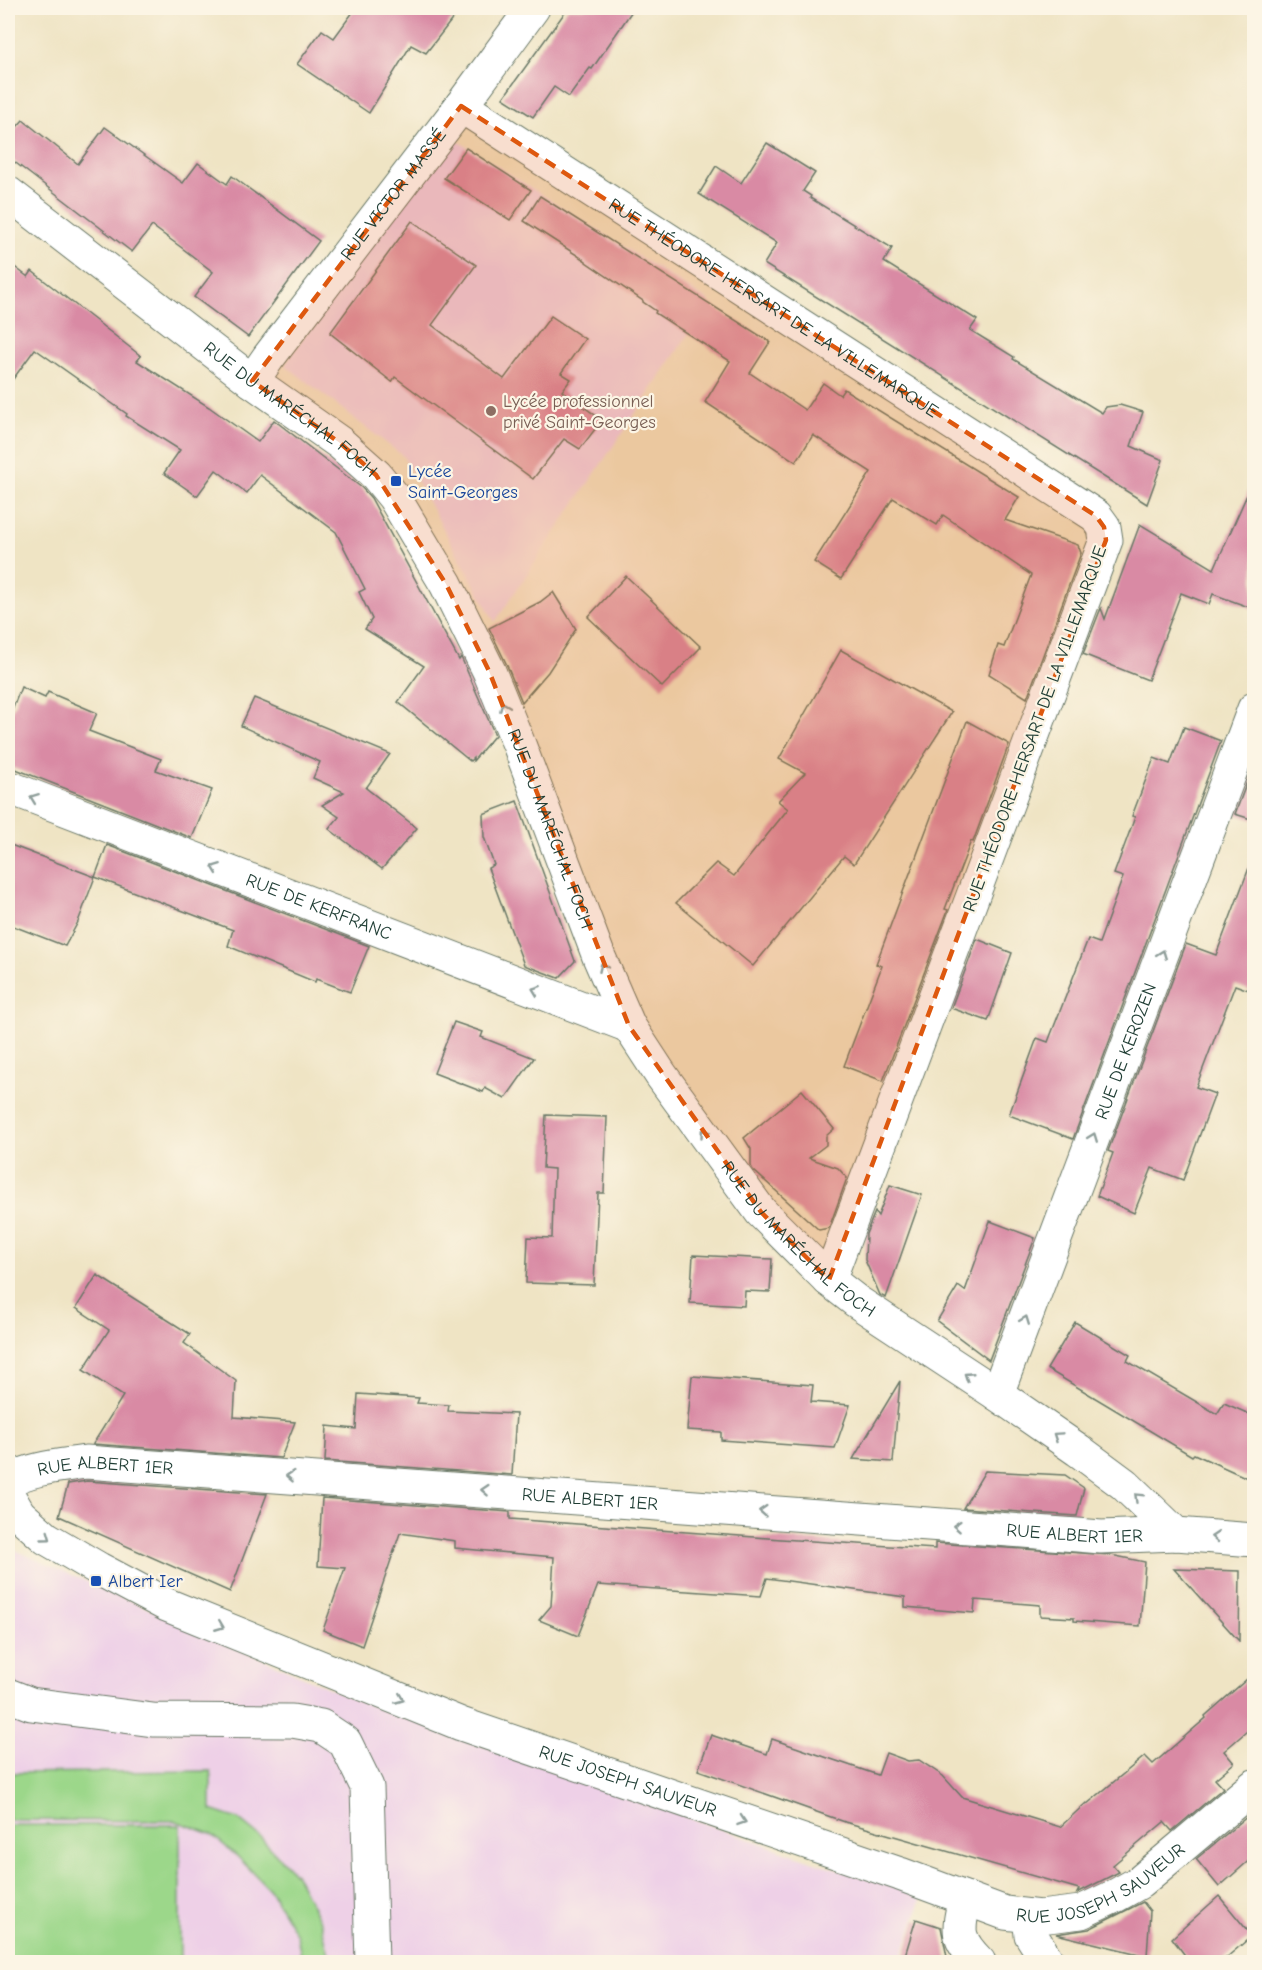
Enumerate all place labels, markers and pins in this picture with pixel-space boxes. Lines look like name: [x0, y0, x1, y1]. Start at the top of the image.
place label: Lycée professionnel privé Saint-Georges: [503, 391, 656, 433]
marker: Lycée professionnel privé Saint-Georges: [484, 404, 498, 418]
place label: Lycée Saint-Georges: [408, 461, 518, 503]
marker: Lycée Saint-Georges: [389, 474, 403, 488]
place label: Albert Ier: [108, 1571, 183, 1592]
marker: Albert Ier: [89, 1574, 103, 1588]

